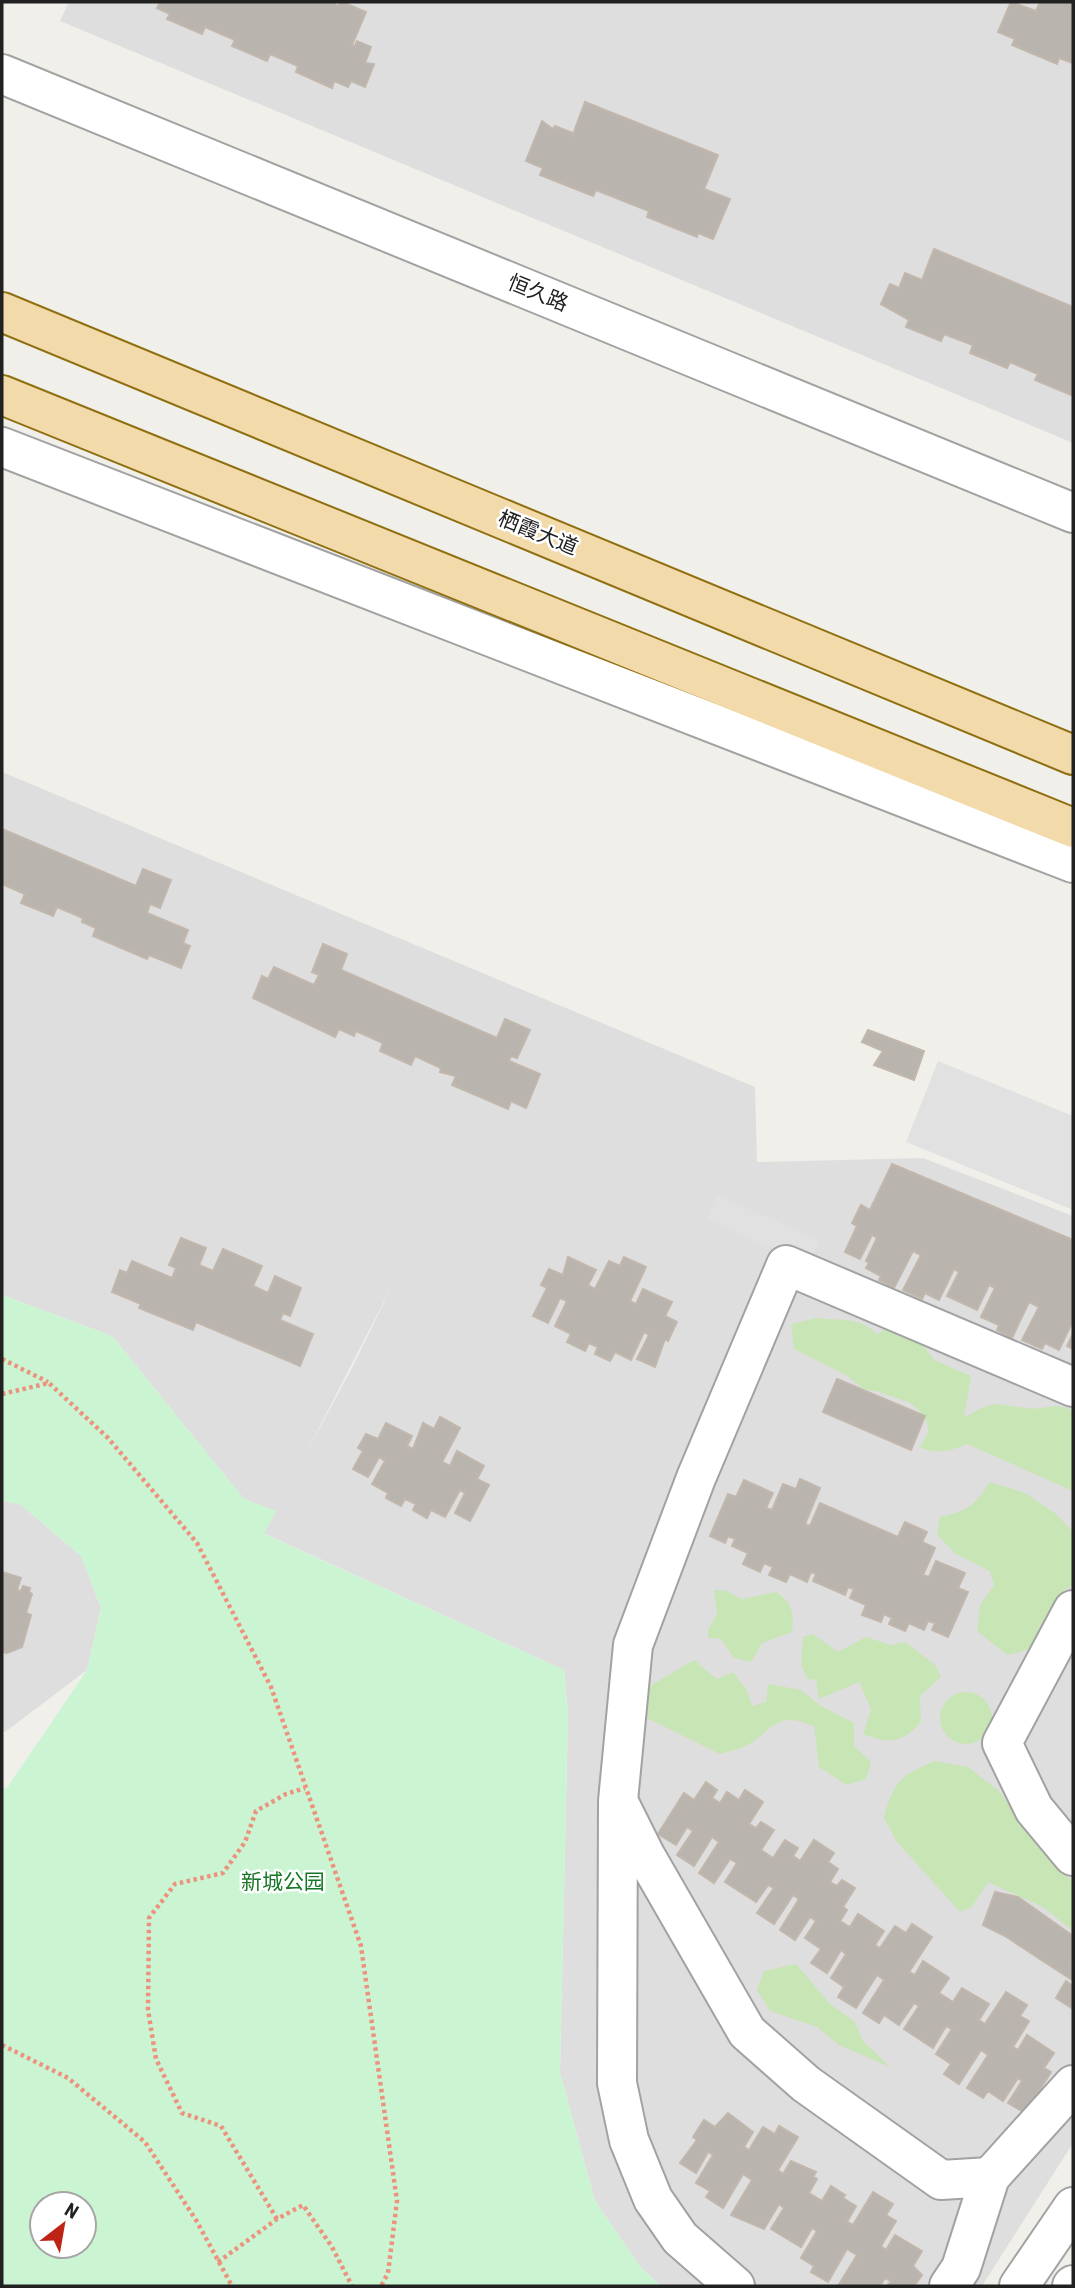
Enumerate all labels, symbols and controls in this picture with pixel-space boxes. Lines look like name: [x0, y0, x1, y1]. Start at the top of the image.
street label: 恒久路: [504, 270, 572, 316]
street label: 栖霞大道: [495, 506, 581, 560]
park label: 新城公园: [241, 1870, 325, 1894]
north arrow: [28, 2190, 98, 2260]
text: N: [61, 2198, 82, 2224]

